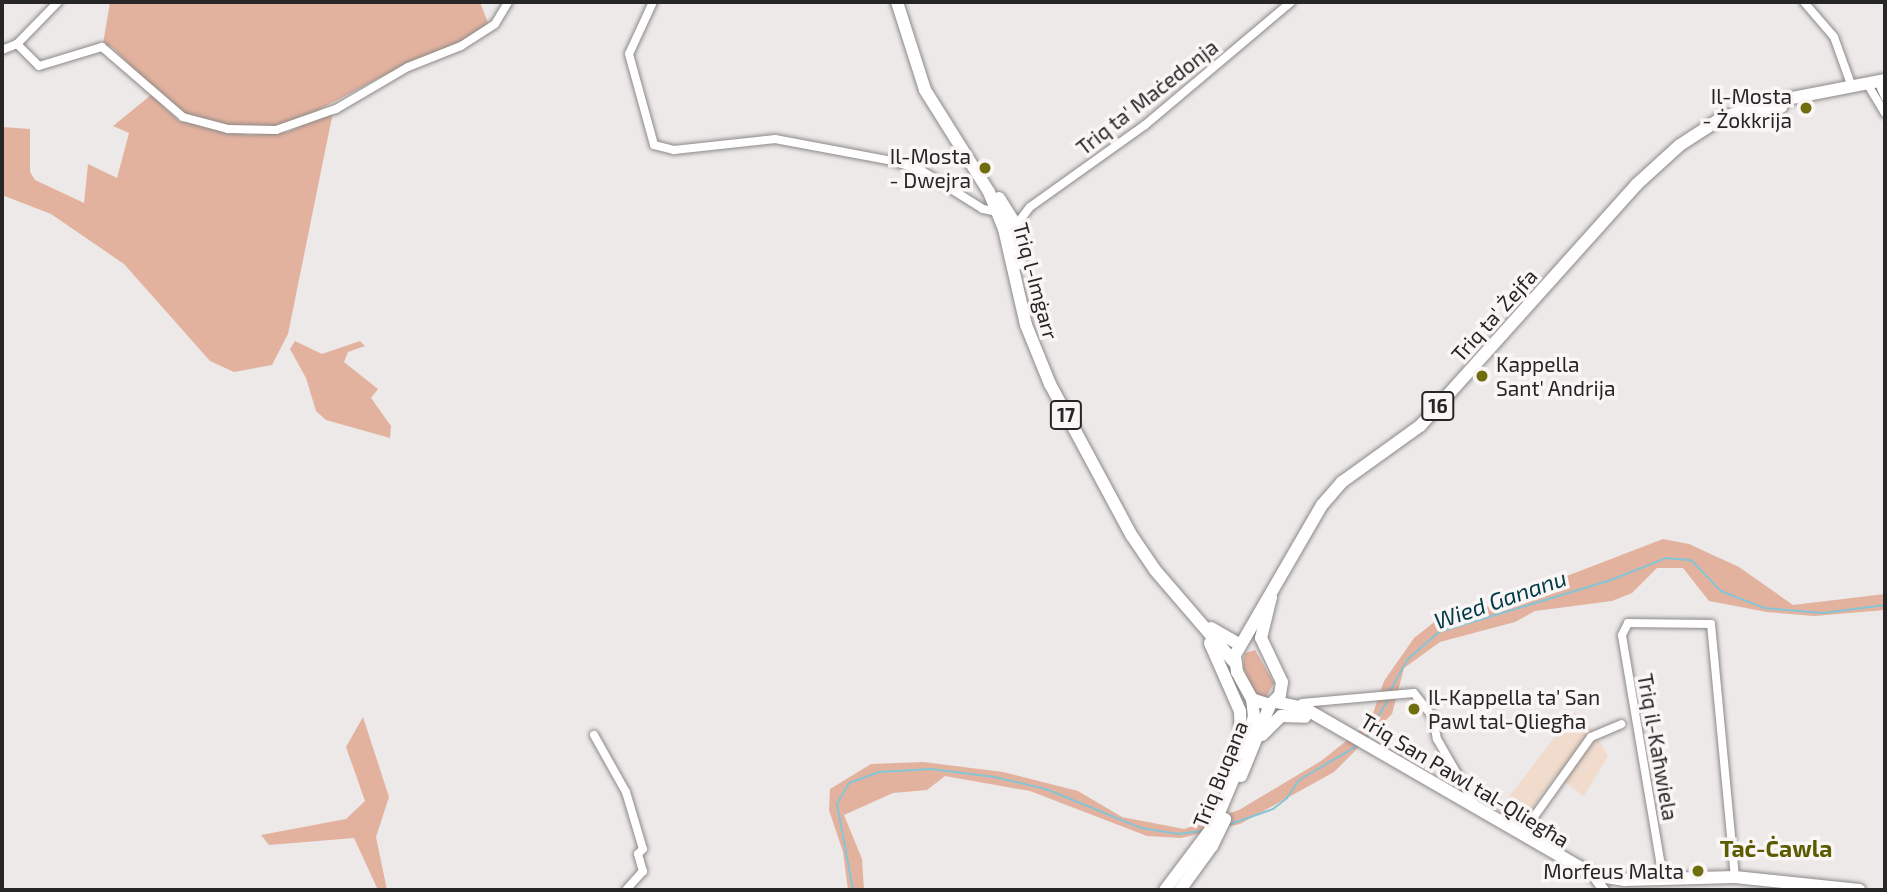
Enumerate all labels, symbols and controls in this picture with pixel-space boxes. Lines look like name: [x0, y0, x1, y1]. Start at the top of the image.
street label: Triq ta' Maċedonja: [1071, 34, 1223, 160]
place label: Il-Mosta - Żokkrija: [1702, 83, 1792, 133]
marker: Il-Mosta - Żokkrija: [1798, 100, 1814, 116]
place label: Il-Mosta - Dwejra: [889, 143, 971, 193]
marker: Il-Mosta - Dwejra: [977, 160, 993, 176]
street label: Triq l-Imġarr: [1008, 220, 1064, 342]
street label: Triq ta' Żejfa: [1446, 263, 1542, 367]
place label: Kappella Sant' Andrija: [1496, 351, 1616, 401]
marker: Kappella Sant' Andrija: [1474, 368, 1490, 384]
road number: 16: [1420, 390, 1456, 422]
road number: 17: [1048, 400, 1084, 430]
water label: Wied Gananu: [1430, 563, 1570, 635]
street label: Triq il-Kaħwiela: [1633, 672, 1683, 822]
place label: Il-Kappella ta' San Pawl tal-Qliegħa: [1428, 684, 1601, 734]
marker: Il-Kappella ta' San Pawl tal-Qliegħa: [1406, 701, 1422, 717]
street label: Triq San Pawl tal-Qliegħa: [1356, 707, 1574, 853]
street label: Triq Buqana: [1187, 717, 1253, 831]
district label: Taċ-Ċawla: [1720, 834, 1832, 862]
place label: Morfeus Malta: [1543, 858, 1684, 884]
marker: Morfeus Malta: [1690, 863, 1706, 879]

